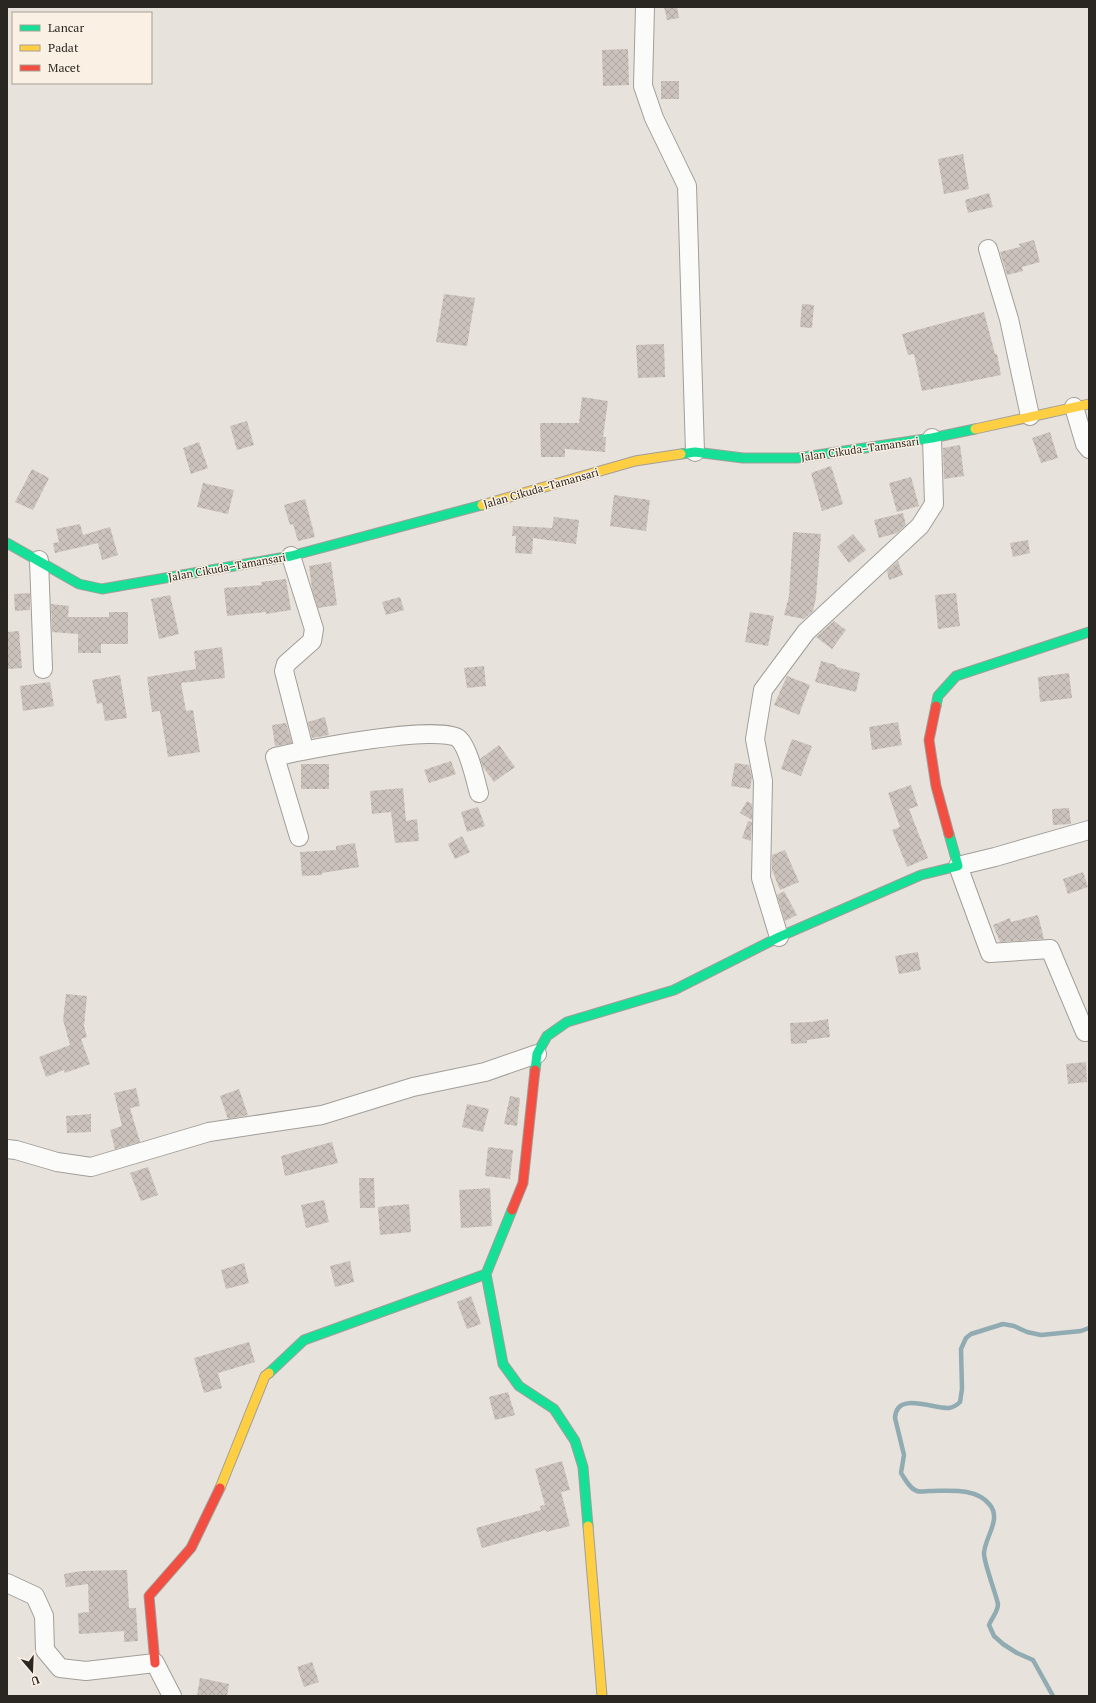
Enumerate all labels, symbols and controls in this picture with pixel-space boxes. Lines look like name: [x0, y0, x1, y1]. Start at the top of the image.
legend: [12, 12, 152, 84]
text: Lancar: [48, 20, 84, 35]
text: Padat: [48, 40, 79, 55]
text: Macet: [48, 60, 81, 75]
street label: Jalan Cikuda–Tamansari: [800, 434, 920, 464]
street label: Jalan Cikuda–Tamansari: [482, 465, 600, 511]
street label: Jalan Cikuda–Tamansari: [167, 550, 287, 584]
north arrow: [12, 1651, 52, 1691]
text: U: [29, 1673, 41, 1688]

